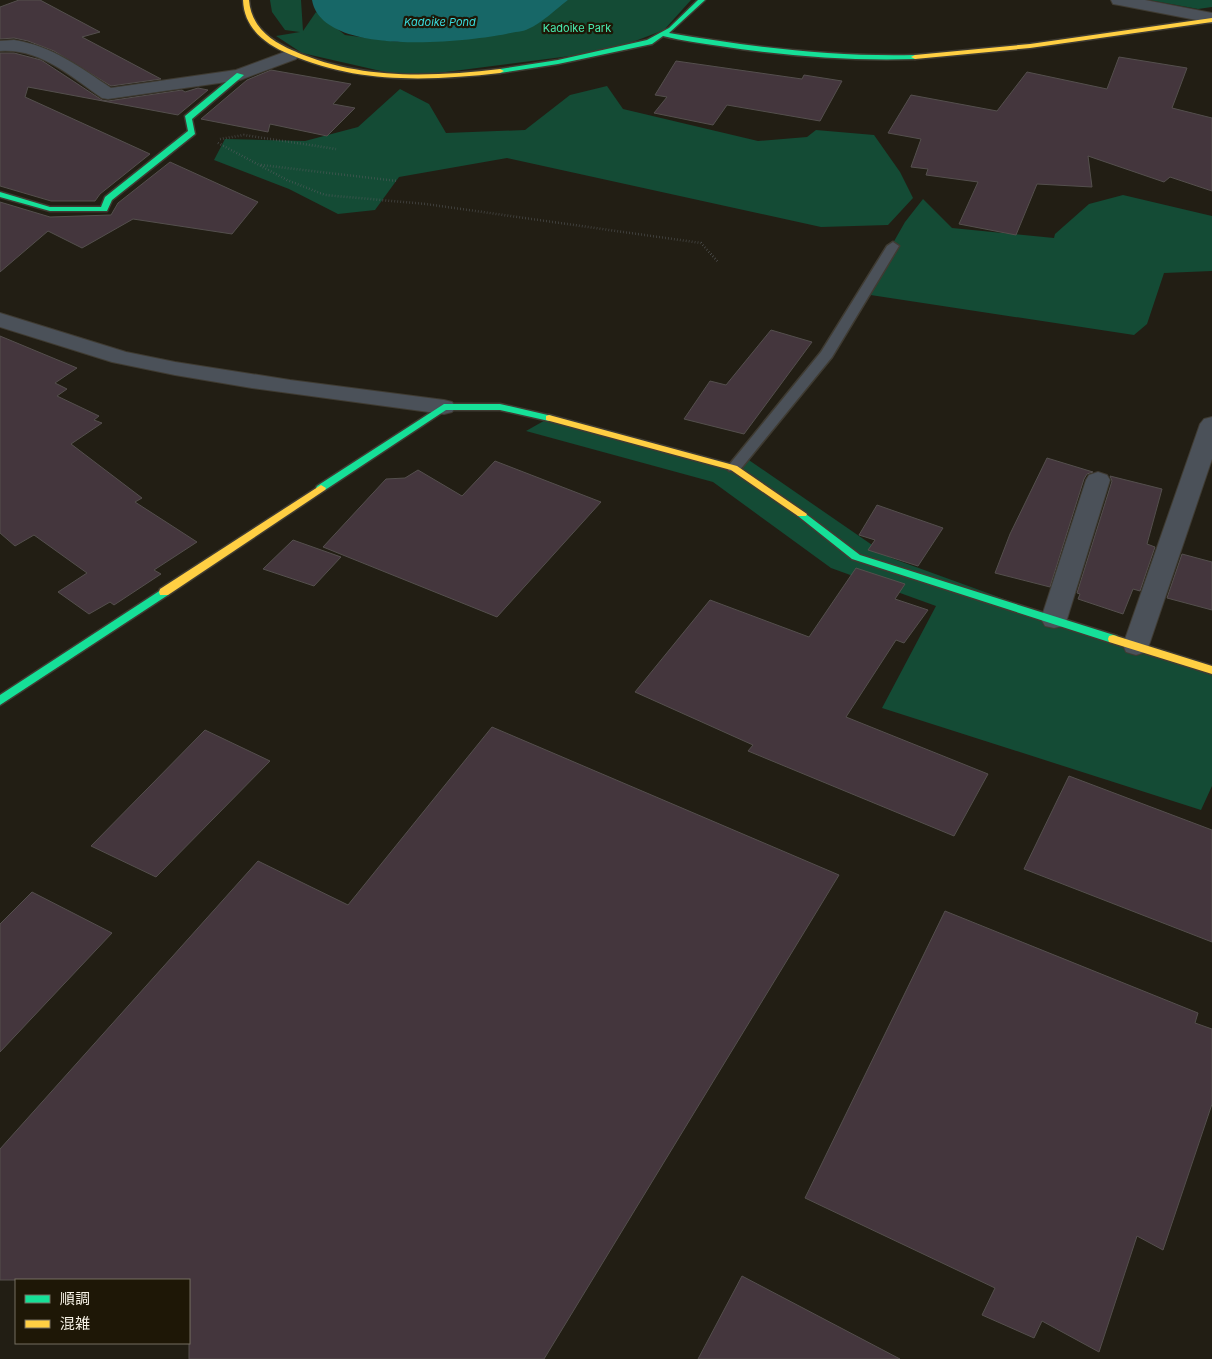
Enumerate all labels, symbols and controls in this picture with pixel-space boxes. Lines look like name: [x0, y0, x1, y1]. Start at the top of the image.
water label: Kadoike Pond: [404, 15, 476, 29]
park label: Kadoike Park: [543, 21, 611, 35]
legend: [15, 1279, 190, 1344]
text: 順調: [60, 1289, 90, 1308]
text: 混雑: [60, 1314, 90, 1333]

